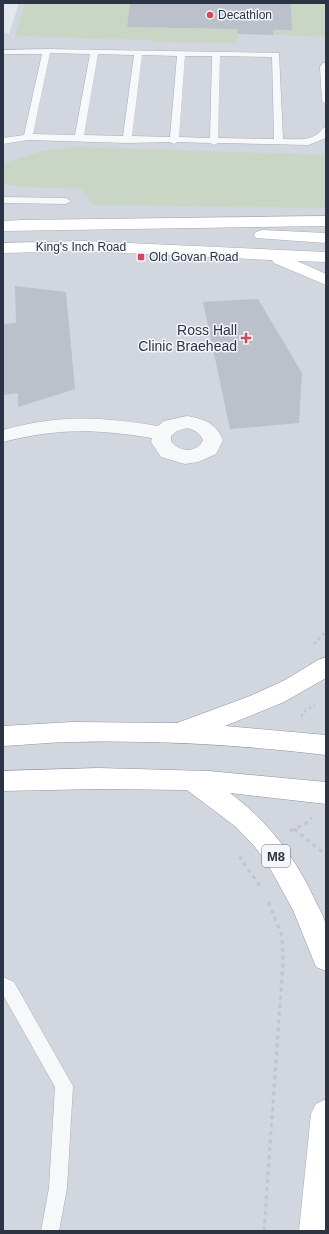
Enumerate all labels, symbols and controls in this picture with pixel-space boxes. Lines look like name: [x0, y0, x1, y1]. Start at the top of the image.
place label: Decathlon: [218, 8, 272, 22]
marker: Decathlon: [205, 10, 215, 20]
street label: King's Inch Road: [36, 240, 126, 254]
place label: Old Govan Road: [149, 250, 238, 264]
marker: Old Govan Road: [136, 252, 146, 262]
place label: Ross Hall Clinic Braehead: [138, 322, 237, 354]
marker: Ross Hall Clinic Braehead: [240, 332, 252, 344]
road number: M8: [262, 845, 290, 867]

